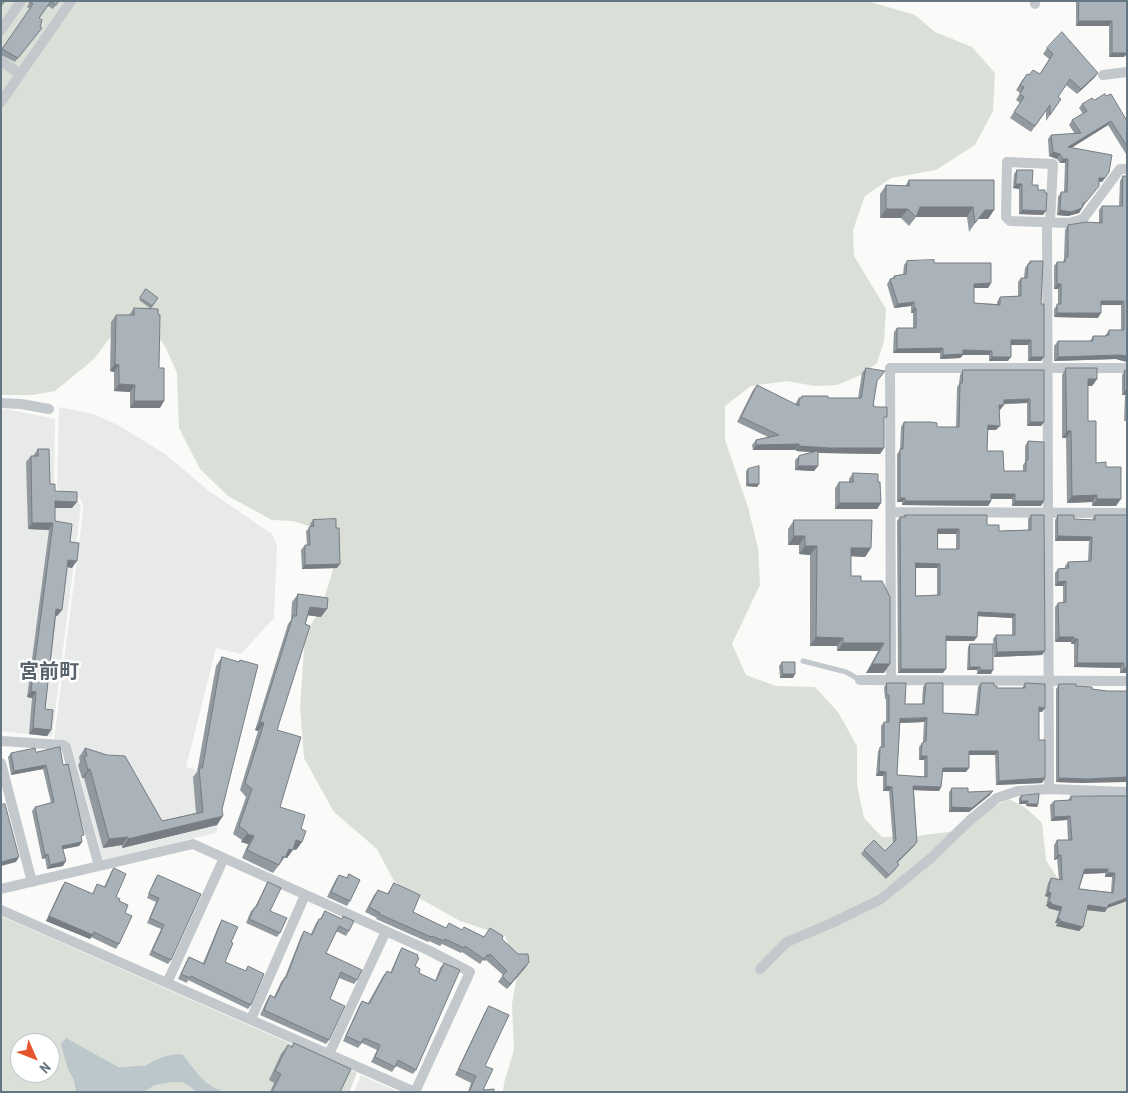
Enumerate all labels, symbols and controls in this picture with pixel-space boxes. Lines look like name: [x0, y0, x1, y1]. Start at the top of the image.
district label: 宮前町: [19, 661, 79, 685]
north arrow: [10, 1033, 60, 1083]
text: N: [36, 1059, 54, 1076]

